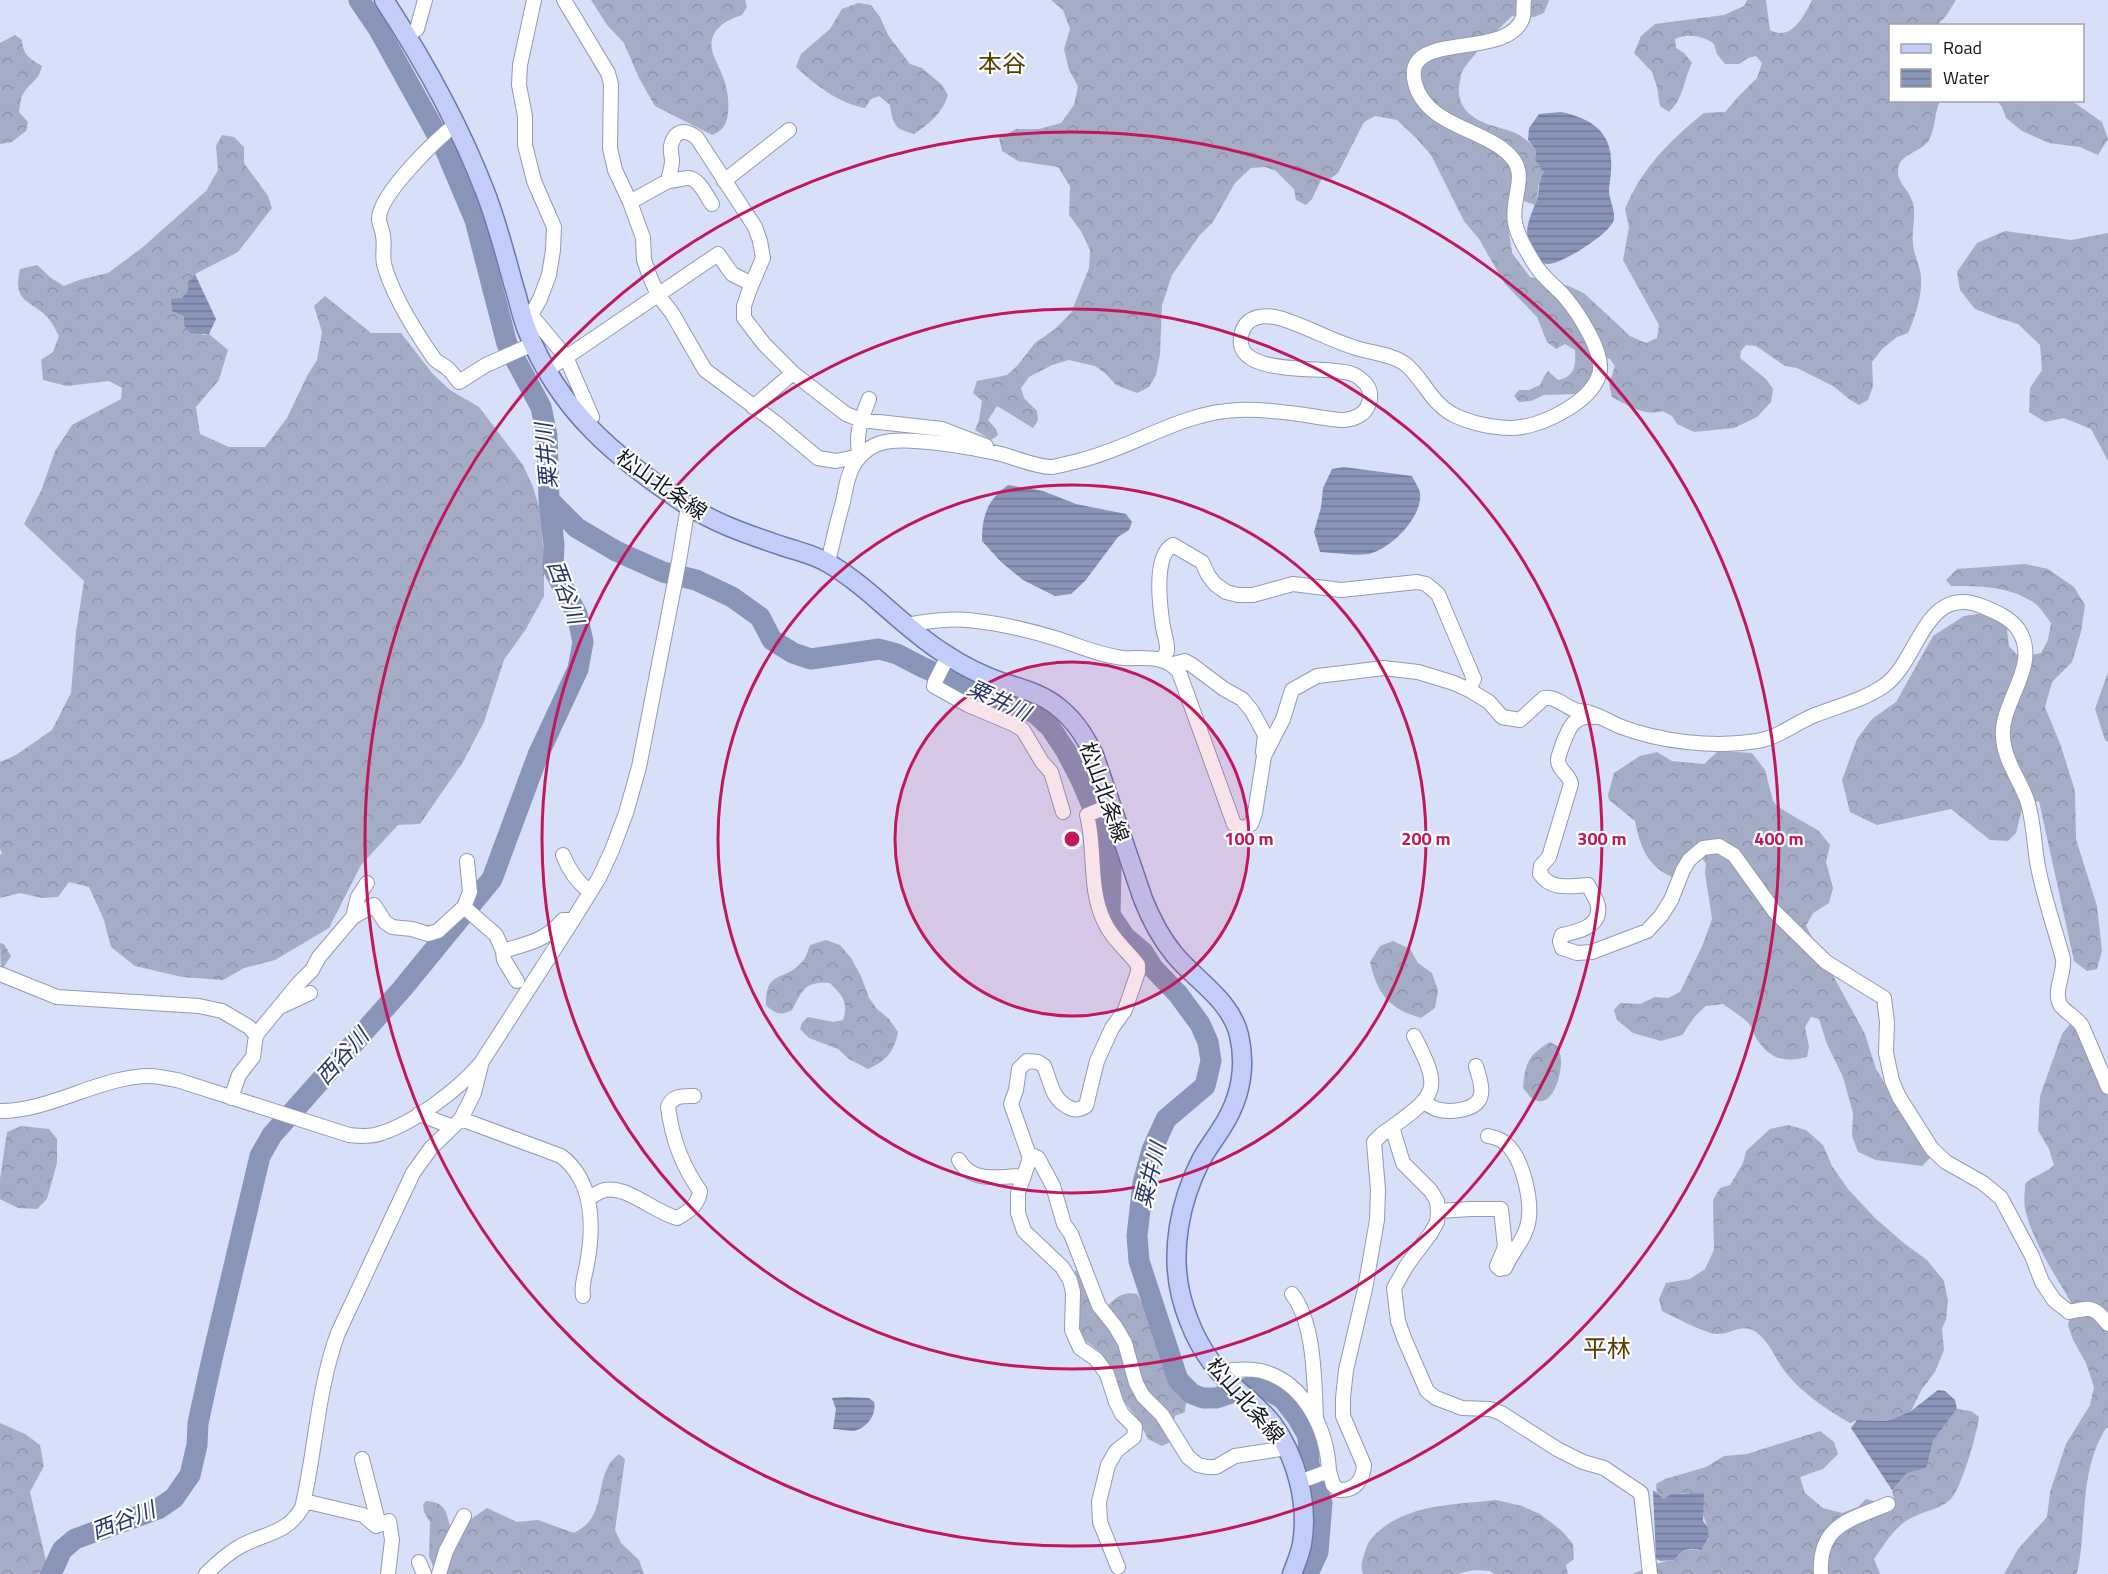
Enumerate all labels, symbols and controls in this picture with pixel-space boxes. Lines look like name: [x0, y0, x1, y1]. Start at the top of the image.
legend: [1889, 24, 2084, 102]
text: Road: [1943, 34, 1982, 61]
district label: 本谷: [978, 45, 1026, 81]
text: Water: [1943, 64, 1989, 91]
water label: 粟井川: [526, 420, 566, 490]
street label: 松山北条線: [610, 441, 714, 527]
water label: 西谷川: [539, 555, 594, 631]
water label: 粟井川: [962, 671, 1038, 730]
street label: 松山北条線: [1072, 737, 1138, 847]
text: 100 m: [1224, 825, 1274, 852]
text: 200 m: [1401, 825, 1451, 852]
text: 300 m: [1577, 825, 1627, 852]
text: 400 m: [1754, 825, 1804, 852]
centre of rings: [1062, 829, 1082, 849]
water label: 西谷川: [307, 1019, 378, 1092]
water label: 粟井川: [1126, 1137, 1175, 1211]
district label: 平林: [1583, 1330, 1631, 1366]
street label: 松山北条線: [1199, 1350, 1293, 1450]
water label: 西谷川: [86, 1492, 162, 1548]

